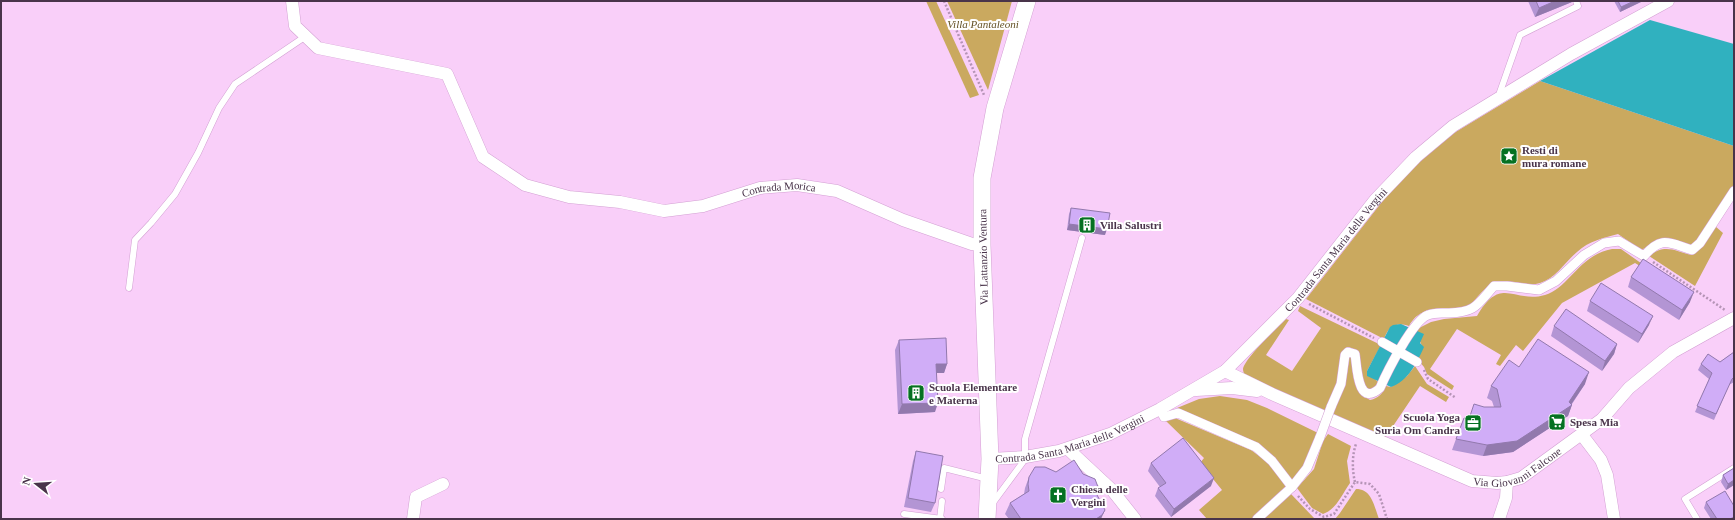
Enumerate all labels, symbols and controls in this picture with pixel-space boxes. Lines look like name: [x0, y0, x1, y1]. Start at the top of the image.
park label: Villa Pantaleoni: [947, 18, 1019, 30]
place label: Resti di mura romane: [1522, 144, 1586, 169]
place icon: Resti di mura romane: [1499, 146, 1519, 166]
street label: Contrada Morica: [740, 179, 817, 199]
street label: Contrada Santa Maria delle Vergini: [1282, 185, 1389, 314]
street label: Via Lattanzio Ventura: [976, 209, 990, 305]
building icon: Villa Salustri: [1077, 215, 1097, 235]
place label: Villa Salustri: [1100, 219, 1162, 231]
place label: Scuola Elementare e Materna: [929, 381, 1017, 406]
building icon: Scuola Elementare e Materna: [906, 383, 926, 403]
place label: Scuola Yoga Suria Om Candra: [1375, 411, 1460, 436]
street label: Contrada Santa Maria delle Vergini: [995, 412, 1146, 465]
supermarket icon: Spesa Mia: [1547, 412, 1567, 432]
office icon: Scuola Yoga Suria Om Candra: [1463, 413, 1483, 433]
place label: Spesa Mia: [1570, 416, 1619, 428]
street label: Via Giovanni Falcone: [1473, 445, 1564, 489]
north arrow: [16, 464, 56, 504]
text: N: [20, 475, 33, 487]
place label: Chiesa delle Vergini: [1071, 483, 1128, 508]
church icon: Chiesa delle Vergini: [1048, 485, 1068, 505]

